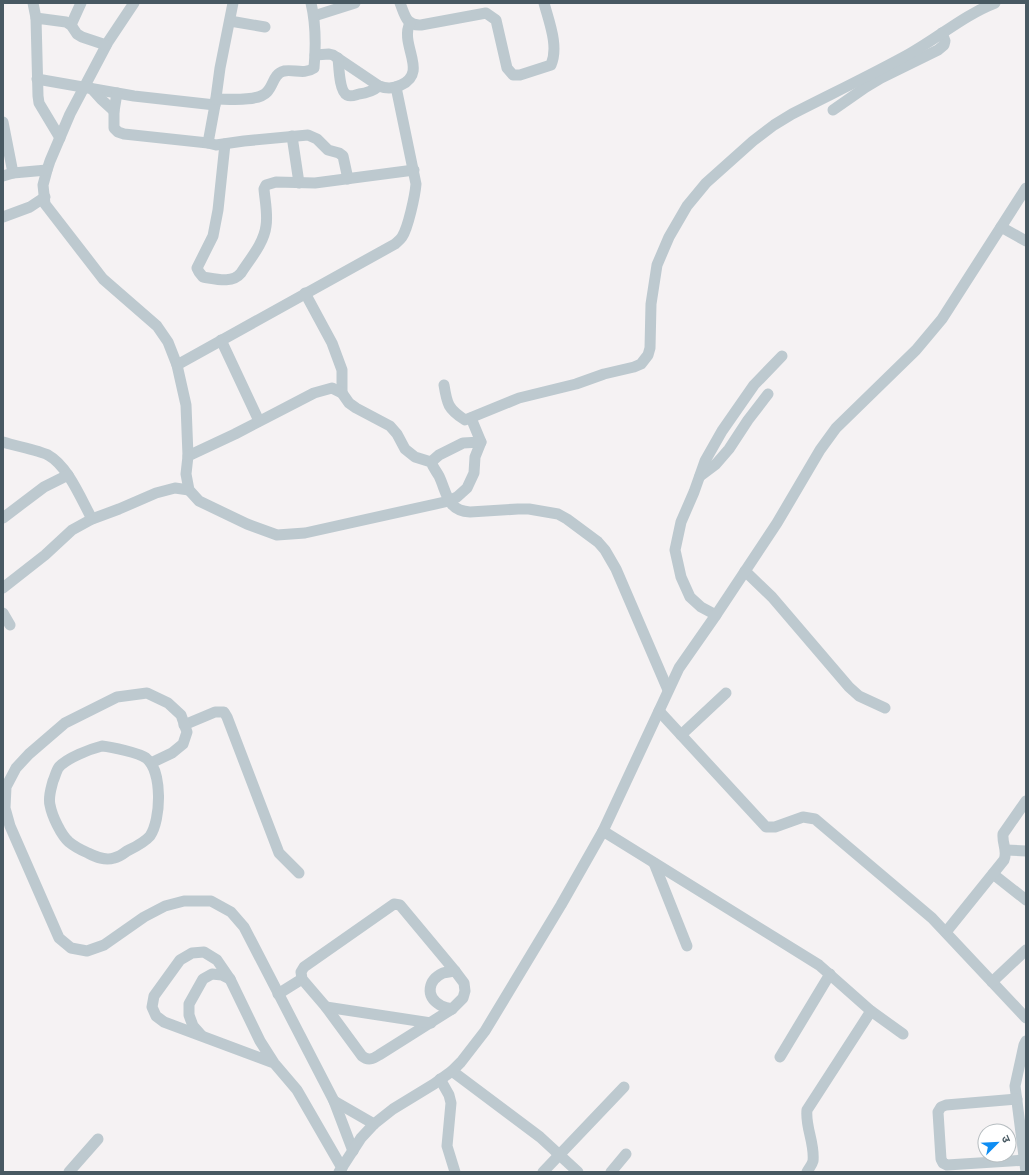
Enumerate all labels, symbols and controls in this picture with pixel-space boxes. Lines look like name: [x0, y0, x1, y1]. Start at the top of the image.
north arrow: [977, 1123, 1017, 1163]
text: उ: [998, 1134, 1013, 1145]

